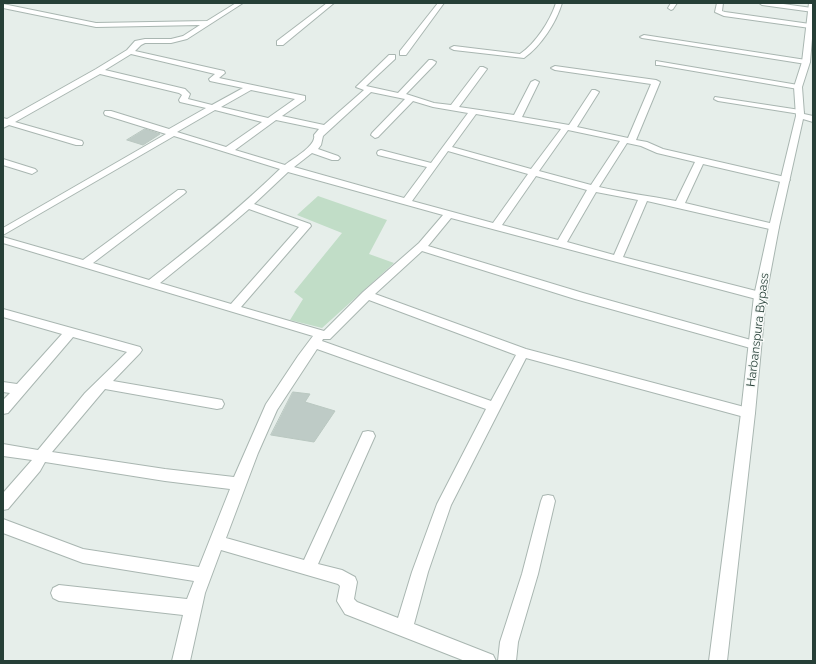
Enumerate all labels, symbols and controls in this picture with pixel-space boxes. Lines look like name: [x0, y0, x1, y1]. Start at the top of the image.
street label: Harbanspura Bypass: [744, 272, 772, 388]

